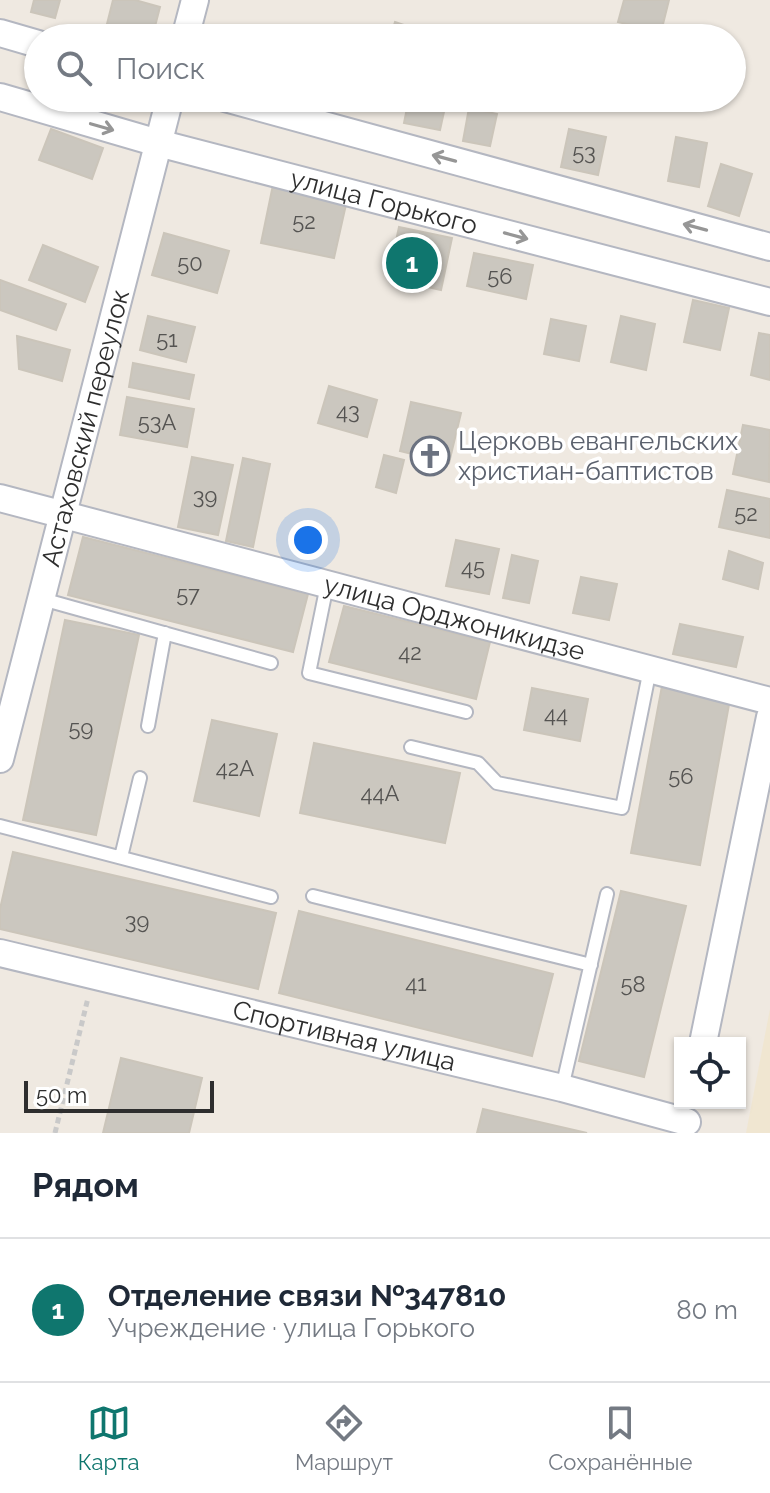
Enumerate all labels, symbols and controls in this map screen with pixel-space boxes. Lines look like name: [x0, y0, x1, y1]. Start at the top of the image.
search box: [24, 24, 746, 112]
icon: search: [52, 46, 96, 90]
text: Поиск: [116, 51, 205, 86]
one-way arrow: [88, 120, 114, 135]
house number: 53: [572, 139, 596, 165]
one-way arrow: [431, 150, 457, 165]
street label: улица Горького: [287, 163, 481, 240]
house number: 52: [292, 208, 316, 234]
one-way arrow: [682, 218, 708, 233]
one-way arrow: [502, 229, 528, 244]
pin: 1: [386, 233, 438, 293]
house number: 50: [177, 250, 203, 276]
house number: 56: [487, 263, 513, 289]
street label: Астаховский переулок: [35, 286, 135, 569]
house number: 51: [156, 326, 178, 352]
house number: 43: [336, 398, 360, 424]
house number: 53А: [138, 409, 176, 435]
place label: Церковь евангельских христиан-баптистов: [458, 426, 738, 486]
church icon: Церковь евангельских христиан-баптистов: [409, 435, 451, 477]
house number: 39: [193, 483, 217, 509]
house number: 52: [734, 500, 758, 526]
your location: [288, 520, 328, 560]
house number: 45: [461, 554, 485, 580]
street label: улица Орджоникидзе: [321, 569, 588, 667]
house number: 57: [176, 581, 200, 607]
house number: 42: [398, 639, 422, 665]
house number: 44: [544, 701, 568, 727]
house number: 59: [69, 715, 93, 741]
house number: 42А: [216, 755, 254, 781]
house number: 56: [668, 763, 694, 789]
house number: 44А: [361, 780, 400, 806]
house number: 39: [125, 908, 149, 934]
house number: 41: [405, 970, 427, 996]
house number: 58: [620, 971, 646, 997]
street label: Спортивная улица: [230, 994, 459, 1077]
map controls: [674, 1037, 746, 1109]
button: locate: [674, 1037, 746, 1109]
scale bar: [24, 1077, 214, 1113]
text: 50 m: [36, 1082, 87, 1108]
text: Рядом: [32, 1165, 139, 1205]
text: Отделение связи №347810: [108, 1278, 506, 1313]
text: 1: [52, 1295, 64, 1325]
text: 80 m: [676, 1295, 738, 1325]
text: Учреждение · улица Горького: [108, 1313, 475, 1343]
tab: Карта: [78, 1401, 140, 1475]
tab: Маршрут: [295, 1401, 393, 1475]
tab: Сохранённые: [548, 1401, 692, 1475]

